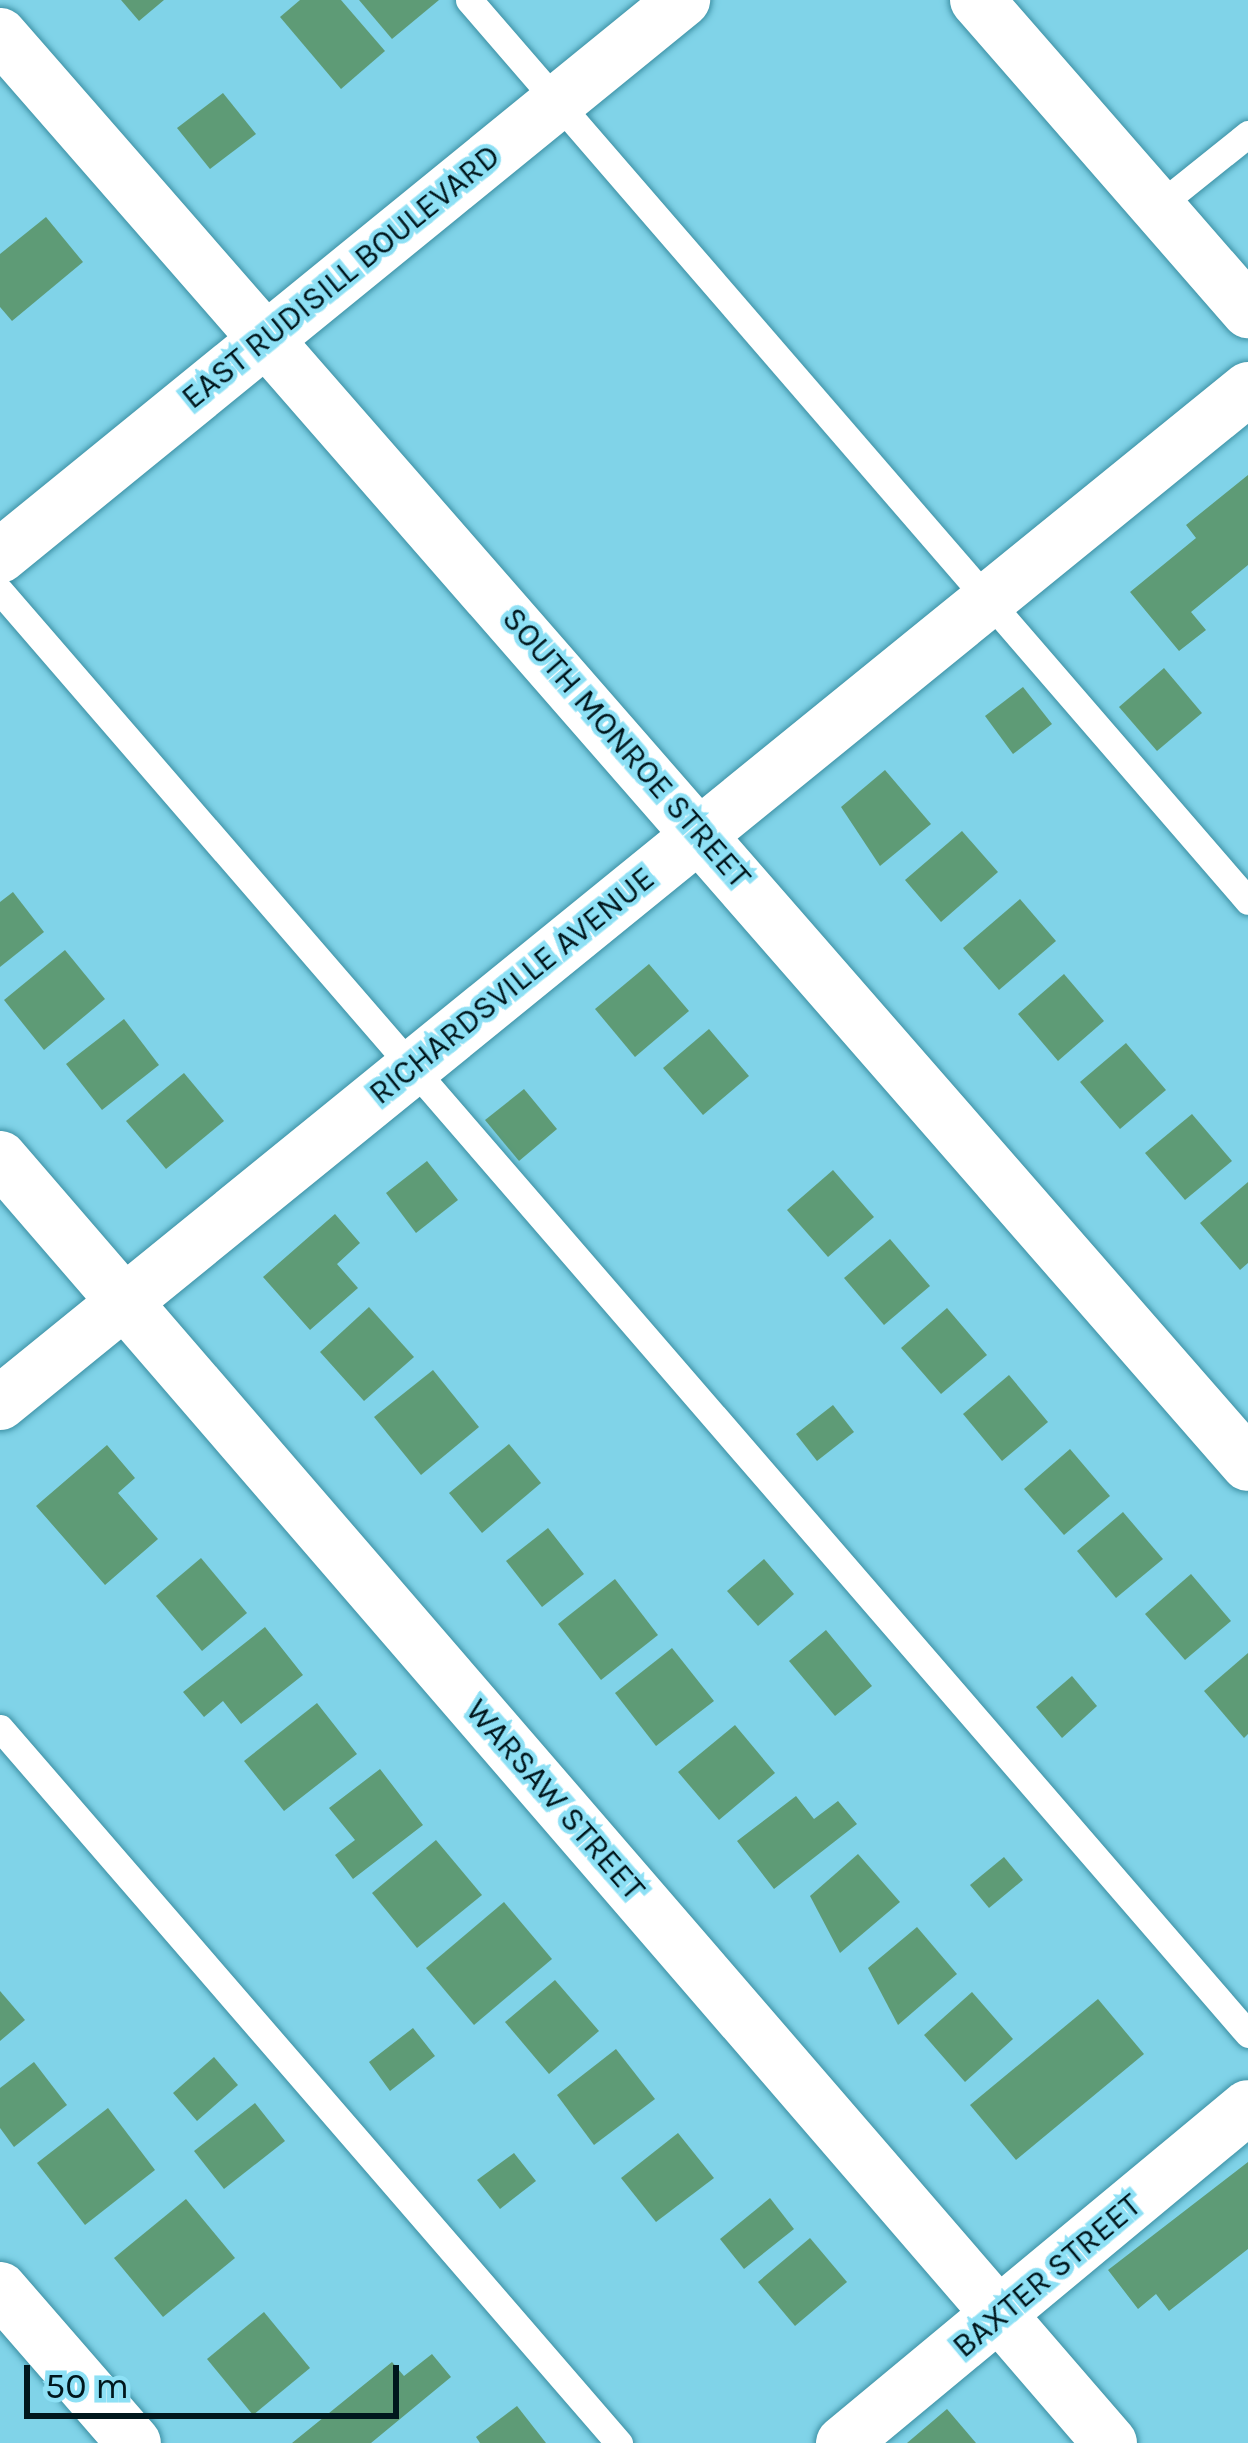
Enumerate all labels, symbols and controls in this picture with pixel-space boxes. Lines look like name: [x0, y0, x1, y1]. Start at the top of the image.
street label: EAST RUDISILL BOULEVARD: [174, 136, 508, 418]
street label: SOUTH MONROE STREET: [493, 599, 759, 897]
street label: RICHARDSVILLE AVENUE: [361, 859, 663, 1113]
street label: WARSAW STREET: [457, 1691, 653, 1909]
street label: BAXTER STREET: [945, 2186, 1149, 2366]
scale bar: [30, 2341, 405, 2415]
text: 50 m: [45, 2365, 129, 2407]

